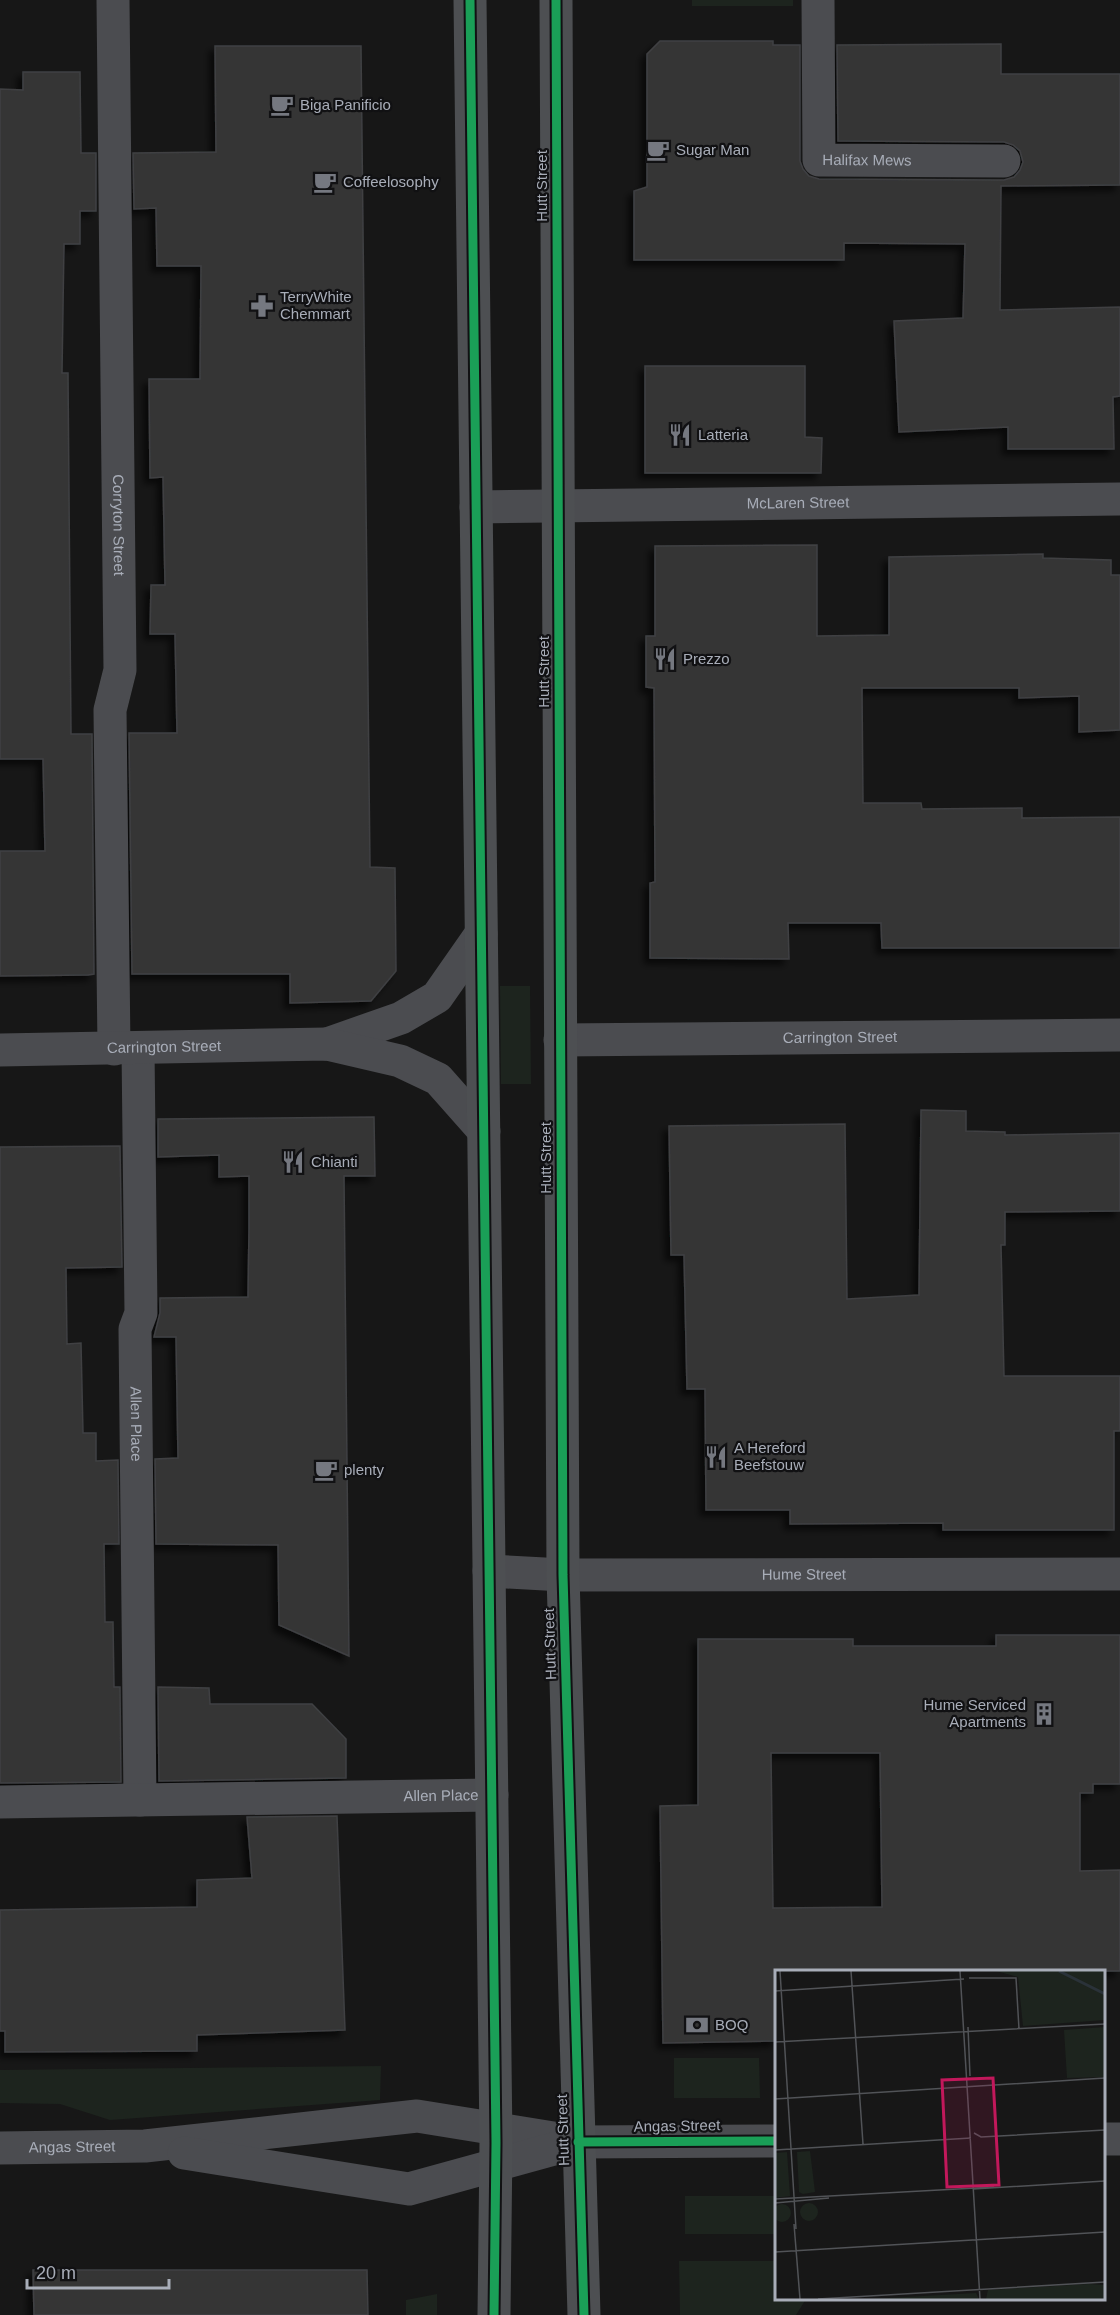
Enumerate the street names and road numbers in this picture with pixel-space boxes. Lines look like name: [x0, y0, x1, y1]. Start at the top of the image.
street label: Hutt Street: [533, 149, 550, 222]
street label: Halifax Mews: [822, 151, 912, 169]
street label: Corryton Street: [110, 474, 128, 577]
street label: McLaren Street: [747, 493, 850, 512]
street label: Hutt Street: [535, 635, 552, 708]
street label: Carrington Street: [783, 1028, 898, 1046]
street label: Carrington Street: [107, 1037, 222, 1056]
street label: Hutt Street: [537, 1121, 554, 1194]
street label: Allen Place: [128, 1386, 145, 1462]
street label: Hume Street: [762, 1565, 847, 1583]
street label: Hutt Street: [540, 1607, 559, 1680]
street label: Allen Place: [403, 1786, 479, 1804]
street label: Hutt Street: [553, 2093, 572, 2166]
street label: Angas Street: [633, 2116, 721, 2135]
street label: Angas Street: [28, 2137, 116, 2156]

